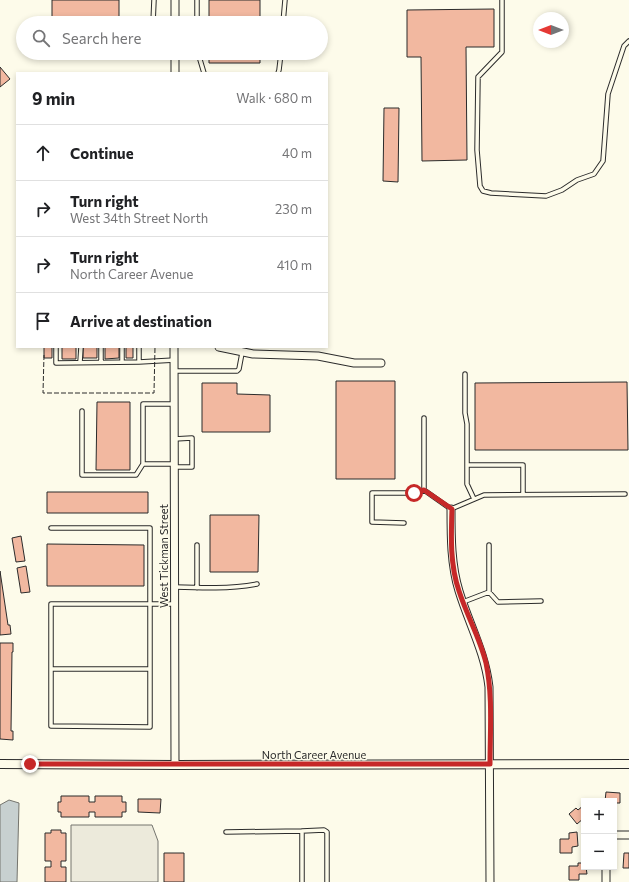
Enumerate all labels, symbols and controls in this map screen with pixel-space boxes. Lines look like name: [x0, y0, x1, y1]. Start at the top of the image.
north arrow: [533, 12, 569, 48]
search box: [16, 16, 328, 60]
icon: search: [30, 27, 52, 49]
text: Search here: [62, 29, 141, 47]
text: 9 min: [32, 88, 75, 109]
text: Walk · 680 m: [236, 90, 312, 106]
icon: ahead: [32, 142, 54, 164]
text: Continue: [70, 144, 134, 162]
text: 40 m: [282, 145, 312, 161]
text: Turn right: [70, 192, 139, 210]
icon: right: [32, 198, 54, 220]
text: 230 m: [275, 201, 312, 217]
text: West 34th Street North: [70, 210, 208, 226]
text: Turn right: [70, 248, 139, 266]
icon: right: [32, 254, 54, 276]
text: 410 m: [277, 257, 312, 273]
text: North Career Avenue: [70, 266, 193, 282]
icon: arrive: [32, 310, 54, 332]
text: Arrive at destination: [70, 312, 212, 330]
route start: [405, 484, 423, 502]
street label: West Tickman Street: [157, 504, 170, 608]
street label: North Career Avenue: [262, 748, 366, 761]
route end: [21, 755, 39, 773]
map controls: [581, 798, 617, 870]
button: +: [581, 798, 617, 834]
button: −: [581, 834, 617, 870]

